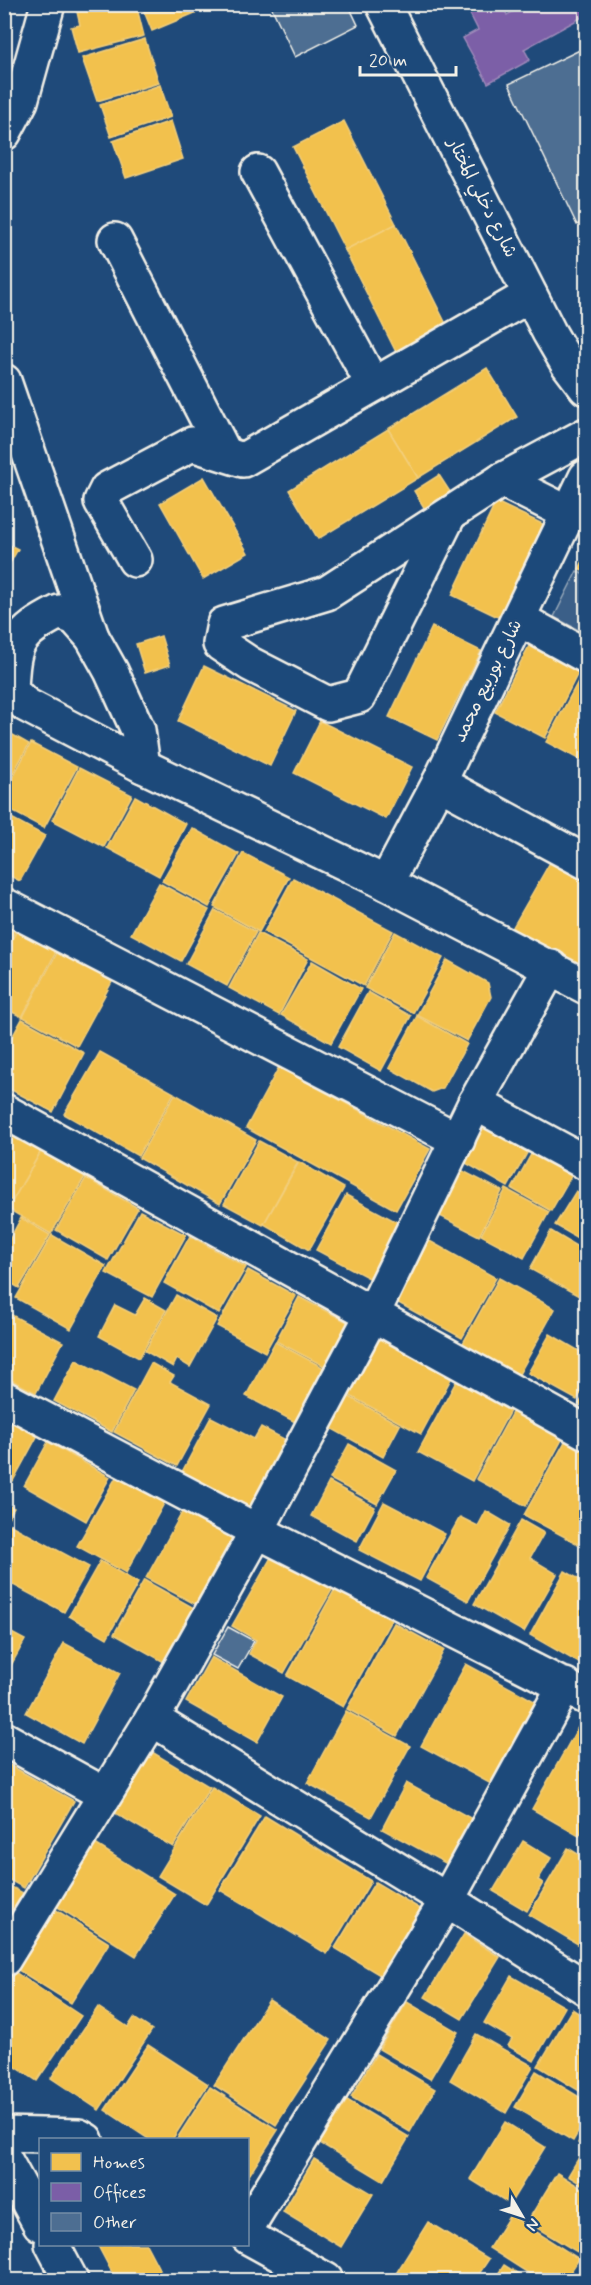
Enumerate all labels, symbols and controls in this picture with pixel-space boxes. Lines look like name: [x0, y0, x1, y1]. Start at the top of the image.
scale bar: [360, 39, 456, 77]
text: 20 m: [369, 49, 407, 73]
street label: شارع دخلي المختار: [438, 132, 522, 263]
street label: شارع بوربيع محمد: [448, 615, 528, 747]
legend: [39, 2138, 249, 2246]
text: Homes: [93, 2151, 145, 2175]
text: Offices: [93, 2181, 146, 2205]
north arrow: [492, 2186, 552, 2246]
text: Other: [93, 2211, 137, 2235]
text: N: [521, 2214, 544, 2235]

